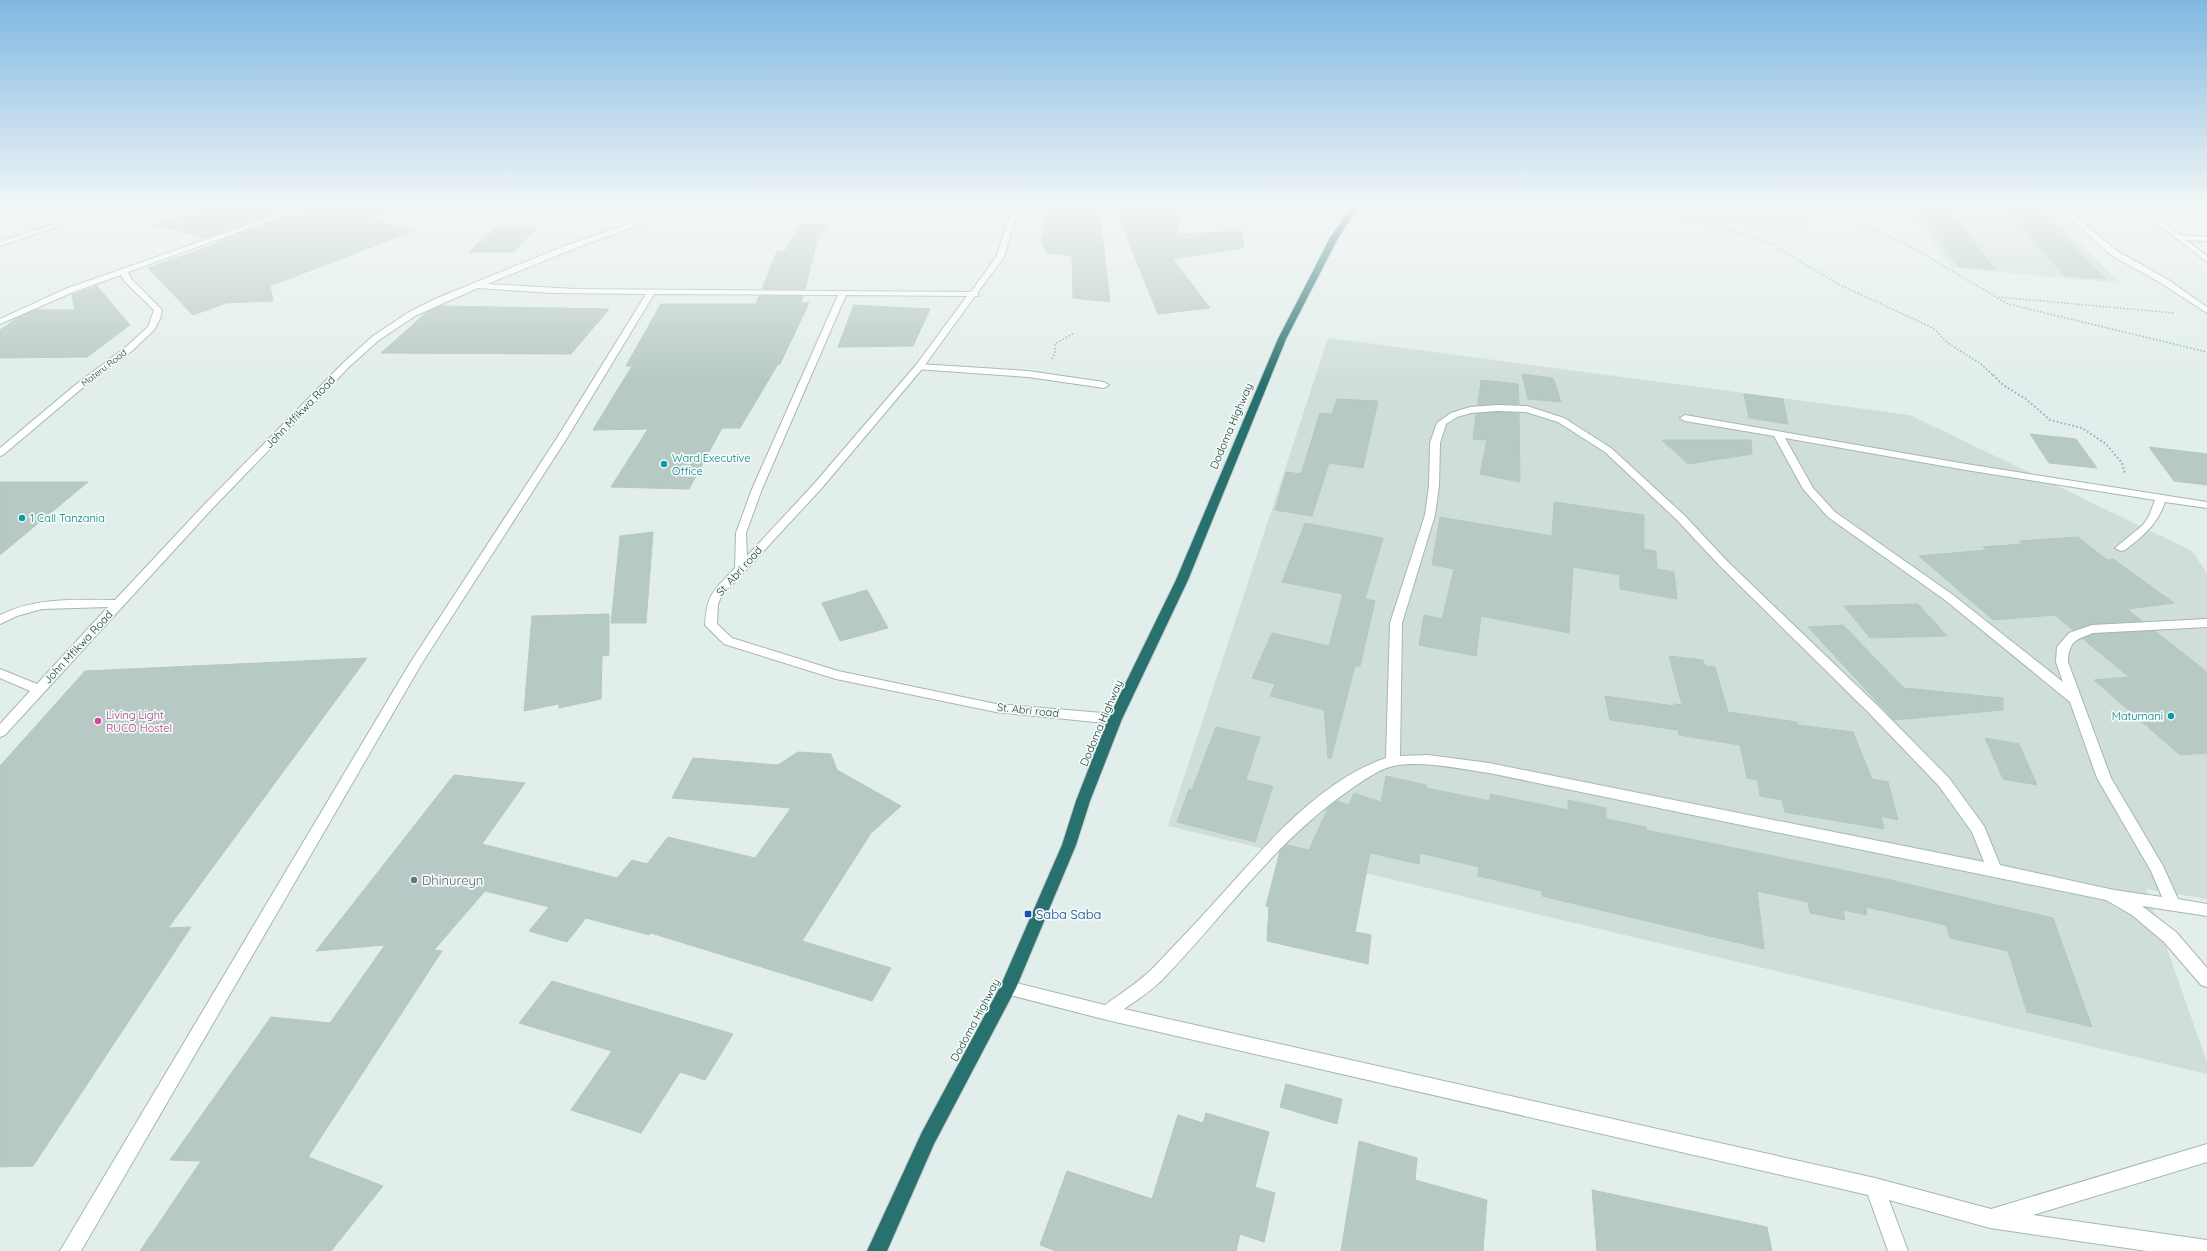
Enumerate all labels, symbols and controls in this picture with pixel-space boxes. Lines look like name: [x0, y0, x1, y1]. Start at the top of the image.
street label: Materu Road: [79, 347, 129, 389]
street label: John Mfikwa Road: [262, 373, 338, 451]
street label: Dodoma Highway: [1207, 381, 1255, 471]
place label: Ward Executive Office: [672, 451, 751, 478]
marker: Ward Executive Office: [659, 459, 669, 469]
place label: 1 Call Tanzania: [30, 511, 105, 525]
marker: 1 Call Tanzania: [17, 513, 27, 523]
street label: St. Abri road: [713, 543, 765, 599]
street label: John Mfikwa Road: [40, 607, 116, 687]
street label: Dodoma Highway: [1077, 678, 1125, 768]
street label: St. Abri road: [996, 700, 1060, 720]
place label: Living Light RUCO Hostel: [106, 708, 172, 735]
place label: Matumani: [2112, 709, 2163, 723]
marker: Matumani: [2166, 711, 2176, 721]
marker: Living Light RUCO Hostel: [93, 716, 103, 726]
place label: Dhinureyn: [422, 872, 483, 888]
marker: Dhinureyn: [409, 875, 419, 885]
place label: Saba Saba: [1036, 906, 1101, 922]
marker: Saba Saba: [1023, 909, 1033, 919]
street label: Dodoma Highway: [947, 976, 1003, 1064]

